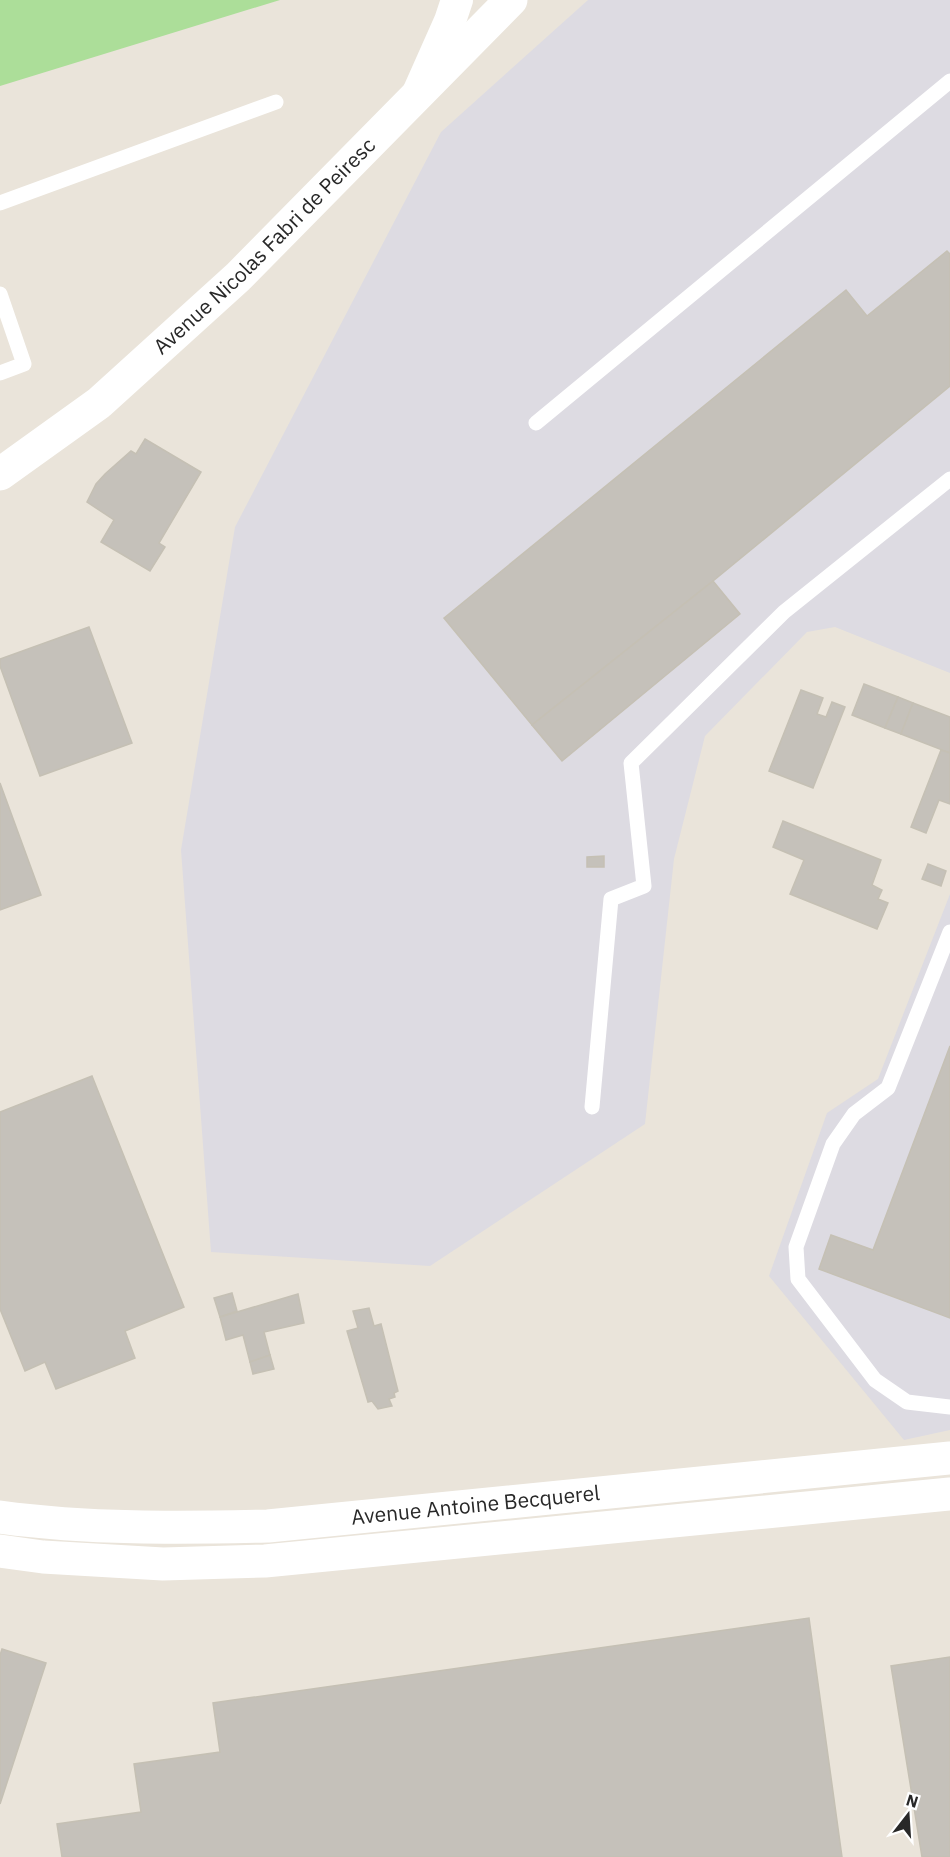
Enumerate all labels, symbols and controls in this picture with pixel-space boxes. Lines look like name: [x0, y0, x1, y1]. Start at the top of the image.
street label: Avenue Nicolas Fabri de Peiresc: [147, 131, 381, 360]
street label: Avenue Antoine Becquerel: [350, 1478, 601, 1531]
north arrow: [878, 1785, 938, 1845]
text: N: [904, 1789, 921, 1812]

